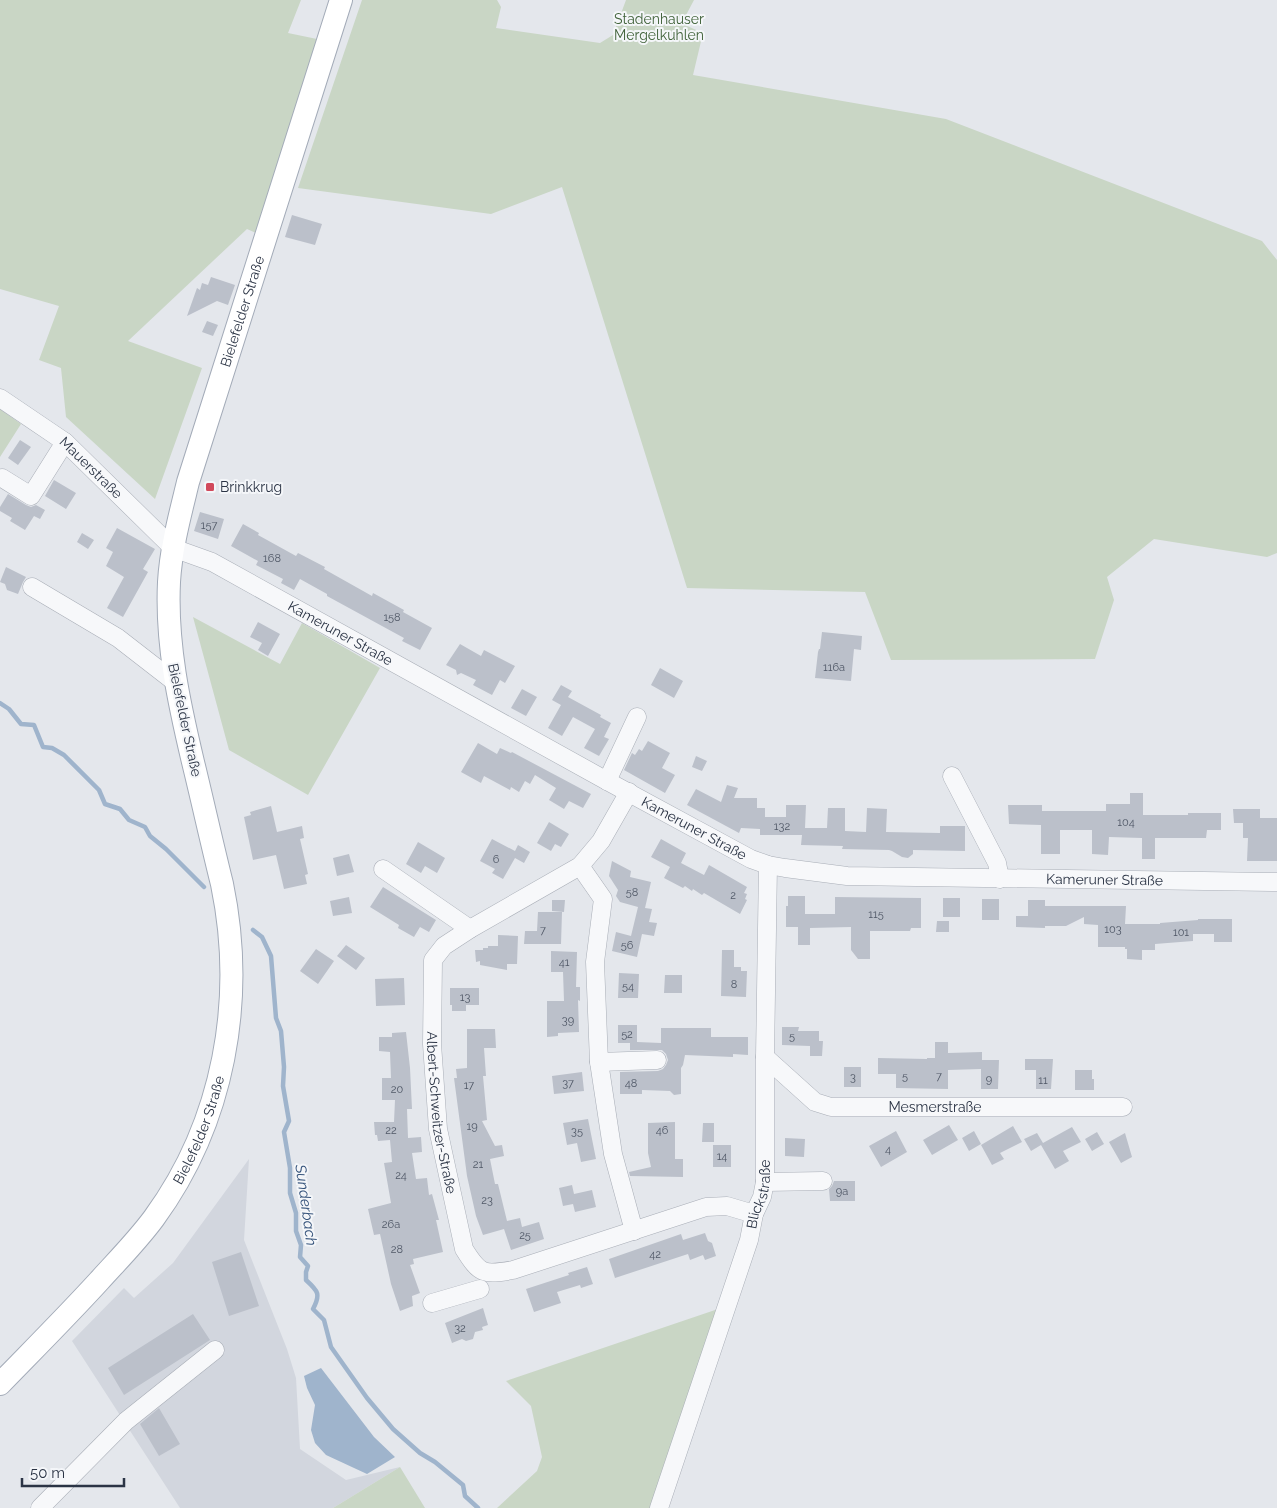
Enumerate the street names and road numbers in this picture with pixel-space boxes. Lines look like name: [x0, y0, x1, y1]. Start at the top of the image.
street label: Bielefelder Straße: [217, 254, 267, 369]
street label: Mauerstraße: [56, 433, 126, 502]
street label: Kameruner Straße: [285, 598, 395, 669]
street label: Bielefelder Straße: [165, 662, 205, 778]
street label: Kameruner Straße: [639, 793, 749, 863]
street label: Kameruner Straße: [1046, 871, 1163, 888]
street label: Albert-Schweitzer-Straße: [424, 1031, 460, 1195]
street label: Bielefelder Straße: [170, 1074, 227, 1187]
street label: Mesmerstraße: [888, 1099, 982, 1115]
street label: Blickstraße: [743, 1160, 773, 1230]

